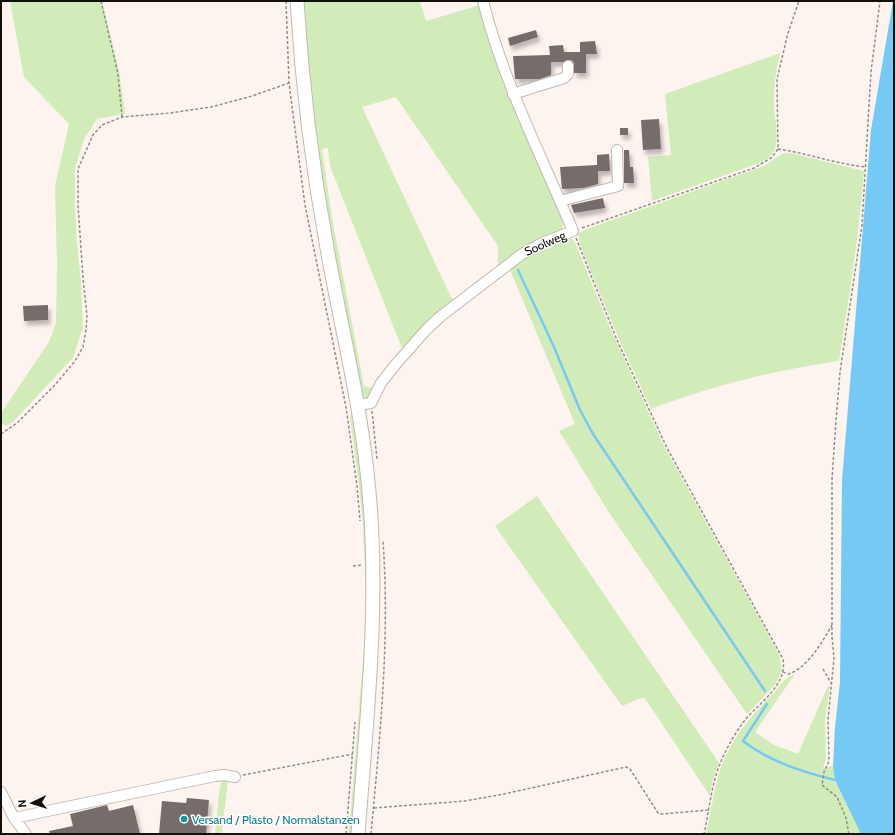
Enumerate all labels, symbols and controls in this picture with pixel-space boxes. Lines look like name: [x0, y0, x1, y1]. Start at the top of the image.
street label: Soolweg: [522, 227, 569, 259]
north arrow: [12, 783, 52, 823]
text: N: [15, 799, 29, 808]
place label: Versand / Plasto / Normalstanzen: [192, 812, 360, 827]
marker: Versand / Plasto / Normalstanzen: [179, 814, 189, 824]

